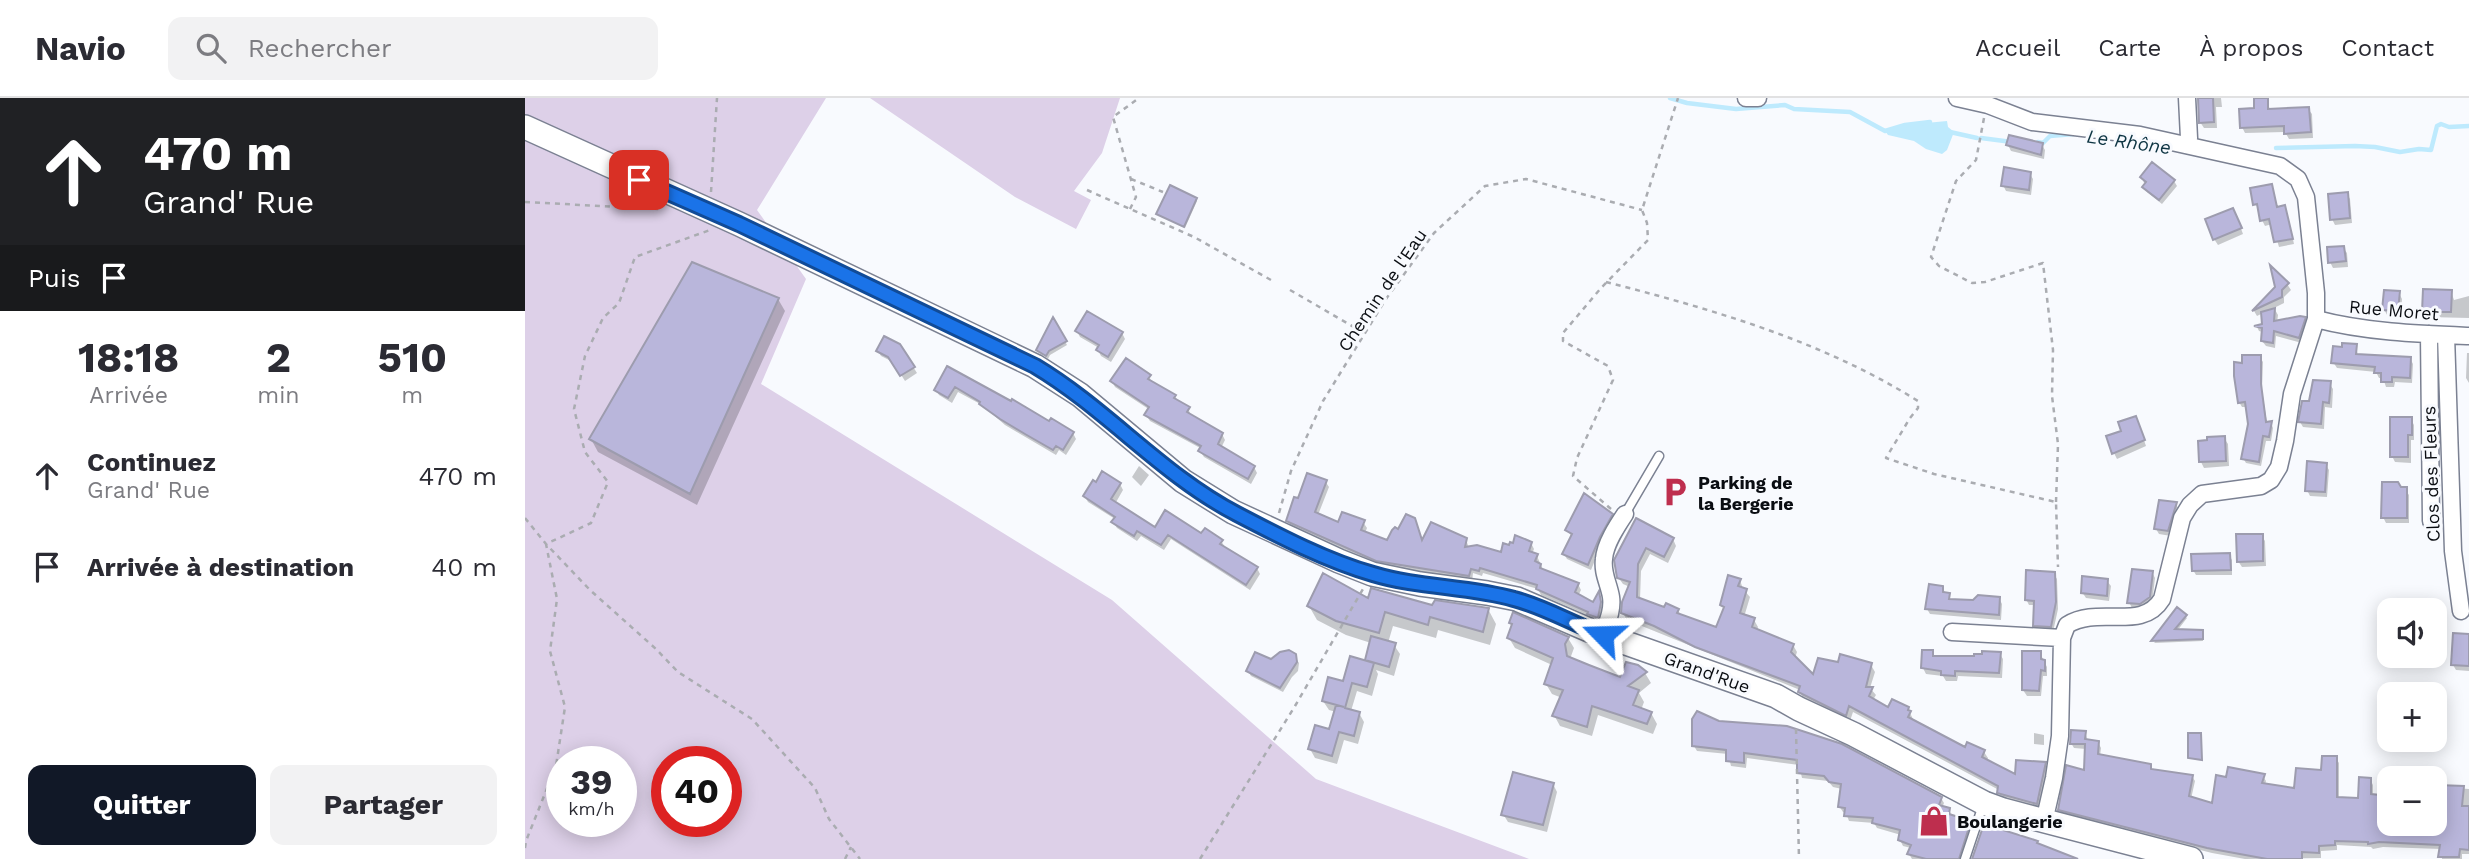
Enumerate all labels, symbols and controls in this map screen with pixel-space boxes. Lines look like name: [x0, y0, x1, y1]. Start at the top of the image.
search box: [168, 17, 658, 80]
text: Navio: [35, 29, 126, 68]
icon: search: [192, 29, 230, 67]
text: Rechercher: [248, 33, 392, 63]
text: Accueil: [1975, 34, 2060, 62]
text: Carte: [2098, 34, 2161, 62]
text: À propos: [2199, 34, 2303, 62]
text: Contact: [2341, 34, 2434, 62]
text: 470 m: [143, 124, 292, 182]
water label: Le Rhône: [2085, 125, 2173, 159]
icon: ahead: [28, 126, 119, 217]
pin: [609, 150, 669, 210]
icon: arrive: [620, 161, 658, 199]
text: Grand' Rue: [143, 183, 314, 221]
street label: Chemin de l'Eau: [1333, 225, 1431, 355]
icon: arrive: [95, 259, 133, 297]
text: Puis: [28, 263, 81, 293]
street label: Rue Moret: [2348, 296, 2440, 324]
text: 18:18: [78, 333, 179, 382]
text: 2: [266, 333, 291, 382]
text: 510: [377, 333, 447, 382]
text: Arrivée: [89, 382, 168, 409]
text: min: [257, 382, 300, 409]
text: m: [401, 382, 423, 409]
street label: Clos des Fleurs: [2418, 406, 2444, 542]
text: Continuez: [87, 447, 216, 477]
icon: ahead: [28, 457, 66, 495]
text: 470 m: [419, 461, 497, 491]
place label: Parking de la Bergerie: [1698, 472, 1794, 514]
parking icon: Parking de la Bergerie: [1658, 475, 1692, 509]
text: Grand' Rue: [87, 477, 210, 504]
icon: arrive: [28, 548, 66, 586]
text: Arrivée à destination: [87, 552, 354, 582]
text: 40 m: [431, 552, 497, 582]
position arrow: [1566, 598, 1640, 672]
map controls: [2377, 598, 2447, 836]
button: sound: [2377, 598, 2447, 668]
street label: Grand'Rue: [1661, 647, 1753, 697]
button: +: [2377, 682, 2447, 752]
speed limit sign: 40: [651, 746, 742, 837]
text: 39: [570, 761, 613, 803]
button: Quitter: [28, 765, 256, 845]
button: Partager: [270, 765, 497, 845]
button: −: [2377, 766, 2447, 836]
text: km/h: [568, 798, 615, 819]
shop icon: Boulangerie: [1917, 804, 1951, 838]
place label: Boulangerie: [1957, 811, 2063, 832]

